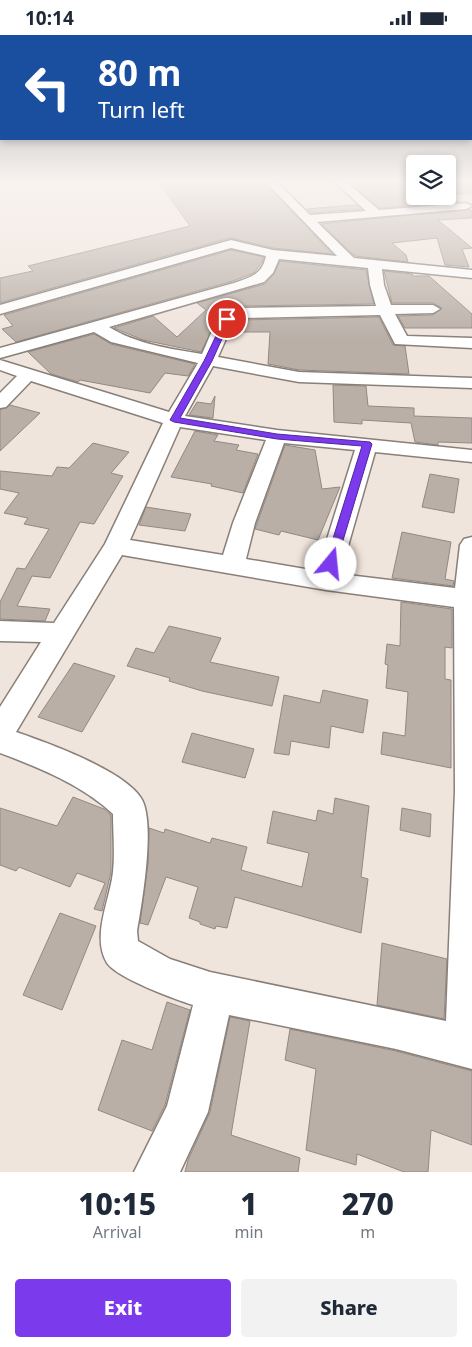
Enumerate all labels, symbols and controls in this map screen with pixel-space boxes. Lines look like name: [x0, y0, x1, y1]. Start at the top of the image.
text: 10:14: [25, 5, 74, 31]
text: 80 m: [98, 49, 181, 96]
icon: left: [15, 55, 80, 120]
text: Turn left: [98, 94, 185, 124]
map controls: [406, 155, 456, 205]
button: layers: [406, 155, 456, 205]
pin: [206, 298, 248, 340]
icon: arrive: [213, 305, 241, 333]
position arrow: [304, 537, 356, 589]
text: 10:15: [78, 1183, 156, 1224]
text: 1: [240, 1183, 258, 1224]
text: 270: [342, 1183, 394, 1224]
text: Arrival: [93, 1221, 142, 1243]
text: min: [234, 1221, 263, 1243]
text: m: [360, 1221, 375, 1243]
button: Exit: [15, 1279, 231, 1337]
button: Share: [241, 1279, 457, 1337]

